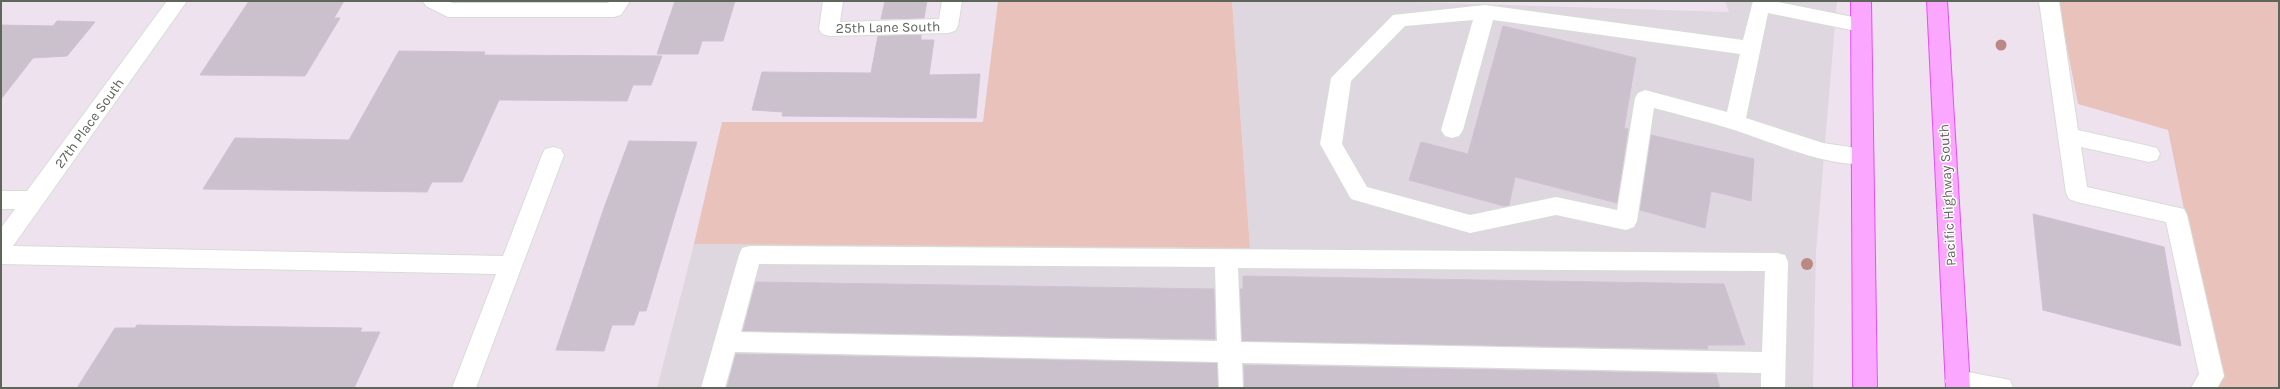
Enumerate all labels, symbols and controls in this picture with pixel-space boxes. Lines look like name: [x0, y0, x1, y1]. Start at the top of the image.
street label: 25th Lane South: [836, 18, 940, 37]
street label: 27th Place South: [51, 75, 128, 172]
street label: Pacific Highway South: [1935, 123, 1960, 266]

